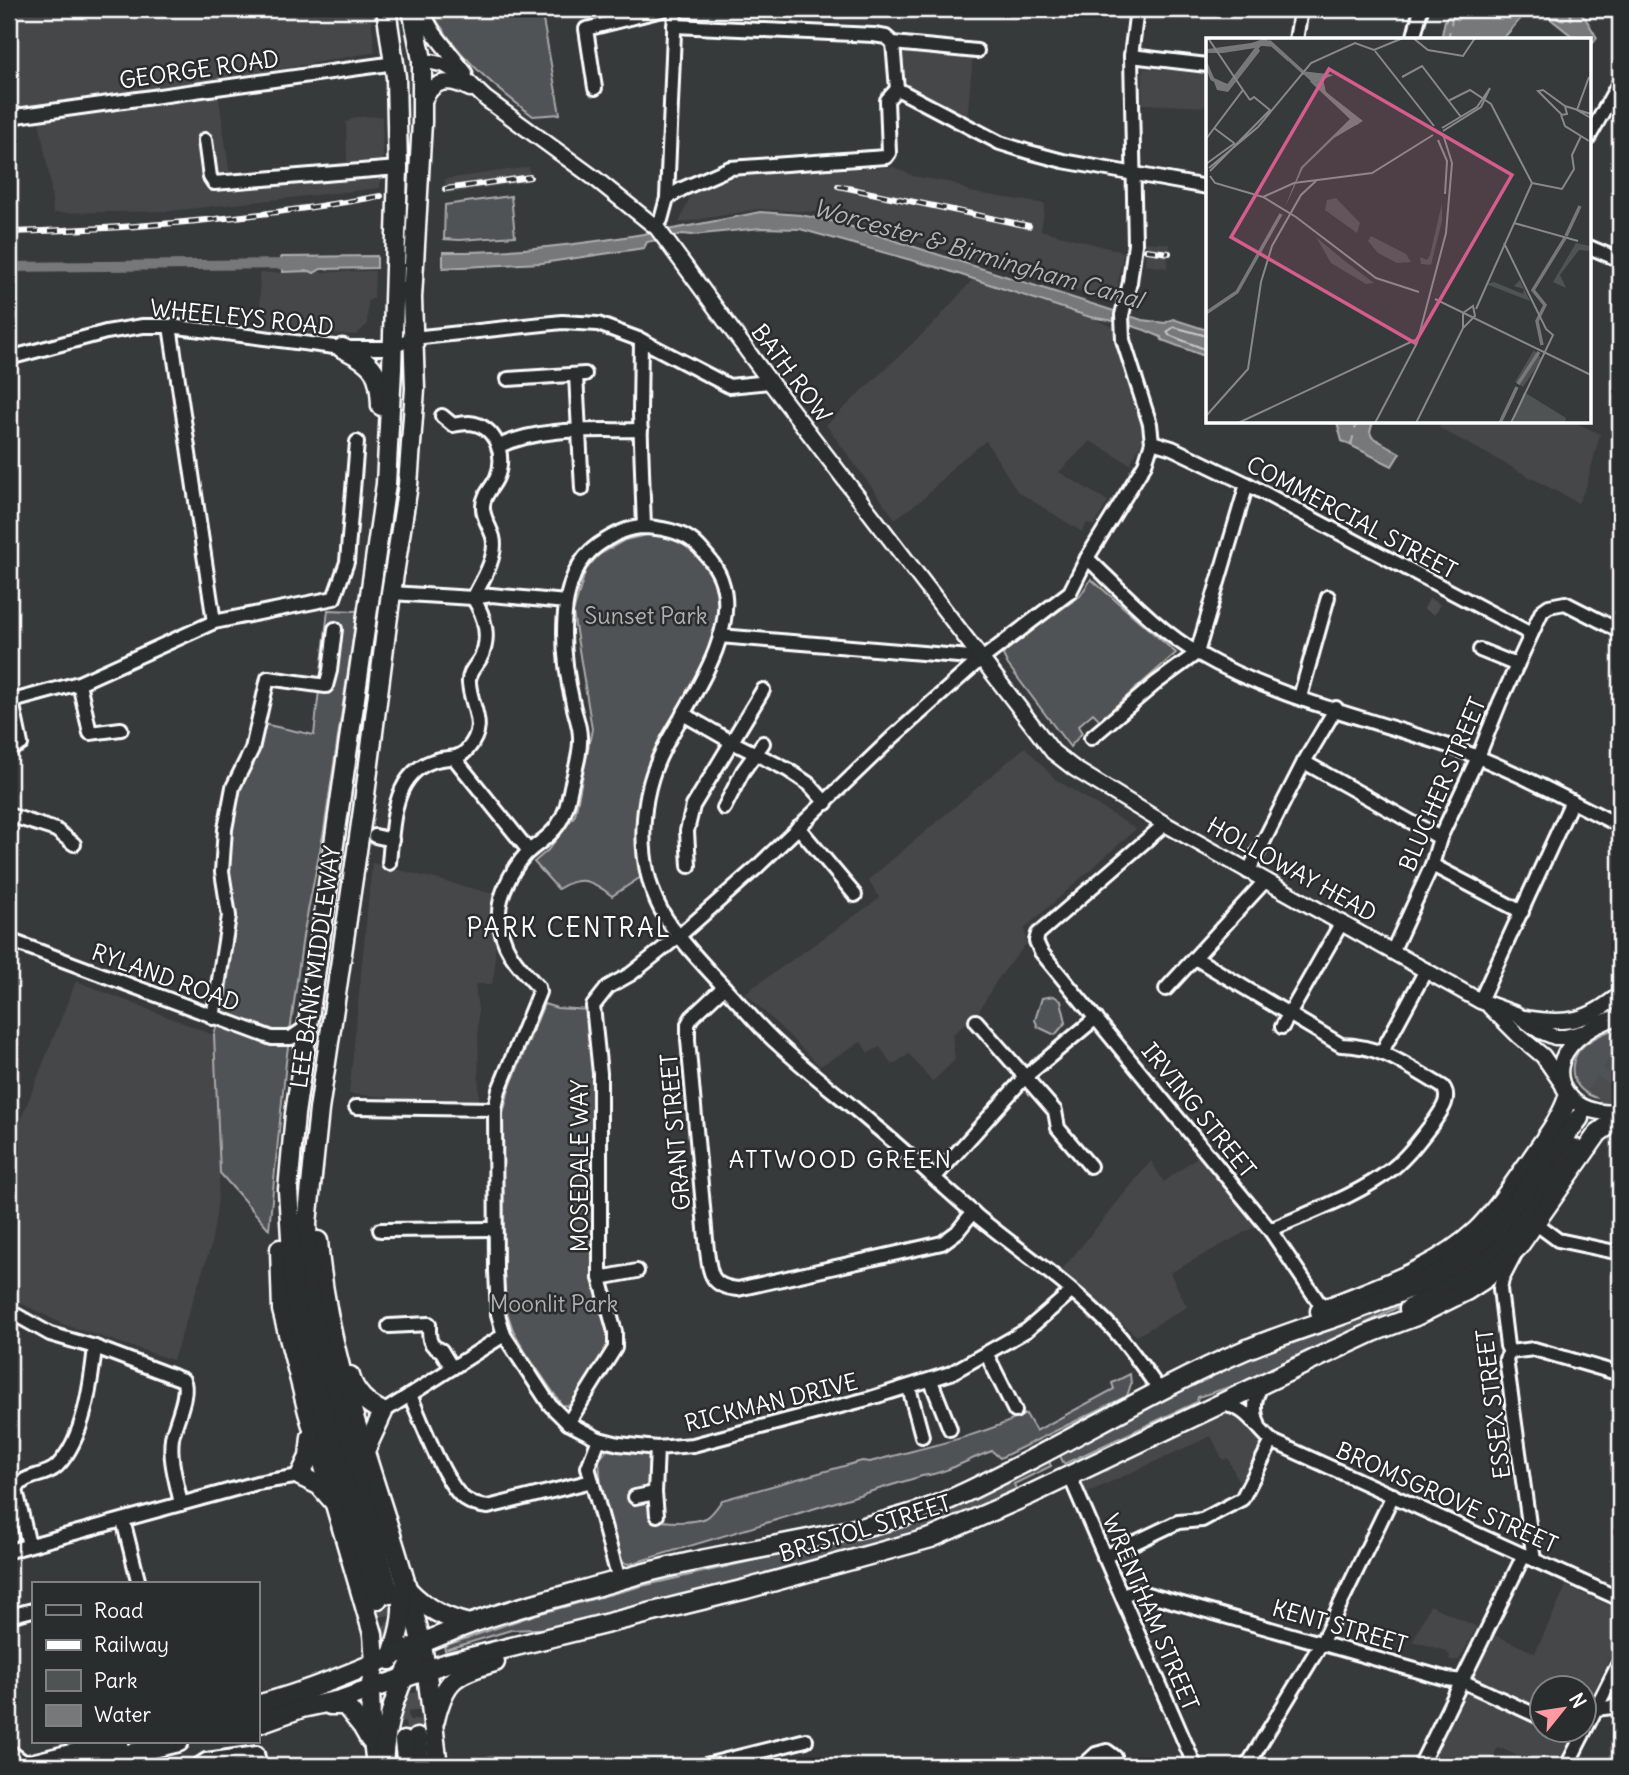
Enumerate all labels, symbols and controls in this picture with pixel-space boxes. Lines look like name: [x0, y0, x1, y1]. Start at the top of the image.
inset map: [1206, 38, 1590, 424]
street label: GEORGE ROAD: [117, 43, 281, 95]
water label: Worcester & Birmingham Canal: [810, 192, 1150, 315]
street label: WHEELEYS ROAD: [149, 293, 335, 341]
street label: BATH ROW: [746, 318, 839, 428]
street label: COMMERCIAL STREET: [1242, 449, 1462, 585]
park label: Sunset Park: [584, 601, 708, 630]
street label: BLUCHER STREET: [1392, 693, 1492, 875]
street label: HOLLOWAY HEAD: [1202, 810, 1382, 928]
street label: LEE BANK MIDDLEWAY: [284, 844, 346, 1090]
district label: PARK CENTRAL: [466, 911, 672, 944]
street label: RYLAND ROAD: [88, 937, 244, 1017]
street label: IRVING STREET: [1136, 1037, 1262, 1183]
street label: GRANT STREET: [654, 1052, 696, 1212]
street label: MOSEDALE WAY: [565, 1080, 594, 1252]
district label: ATTWOOD GREEN: [729, 1144, 953, 1174]
park label: Moonlit Park: [490, 1289, 618, 1318]
street label: ESSEX STREET: [1469, 1327, 1517, 1481]
street label: RICKMAN DRIVE: [681, 1366, 861, 1438]
street label: BROMSGROVE STREET: [1332, 1435, 1562, 1559]
street label: BRISTOL STREET: [776, 1488, 954, 1568]
street label: WRENTHAM STREET: [1096, 1509, 1206, 1715]
legend: [32, 1582, 259, 1744]
street label: KENT STREET: [1269, 1593, 1411, 1659]
text: Road: [94, 1597, 143, 1624]
text: Railway: [94, 1631, 169, 1658]
text: Park: [94, 1667, 137, 1694]
north arrow: [1528, 1674, 1598, 1744]
text: N: [1564, 1689, 1591, 1712]
text: Water: [94, 1701, 152, 1728]

